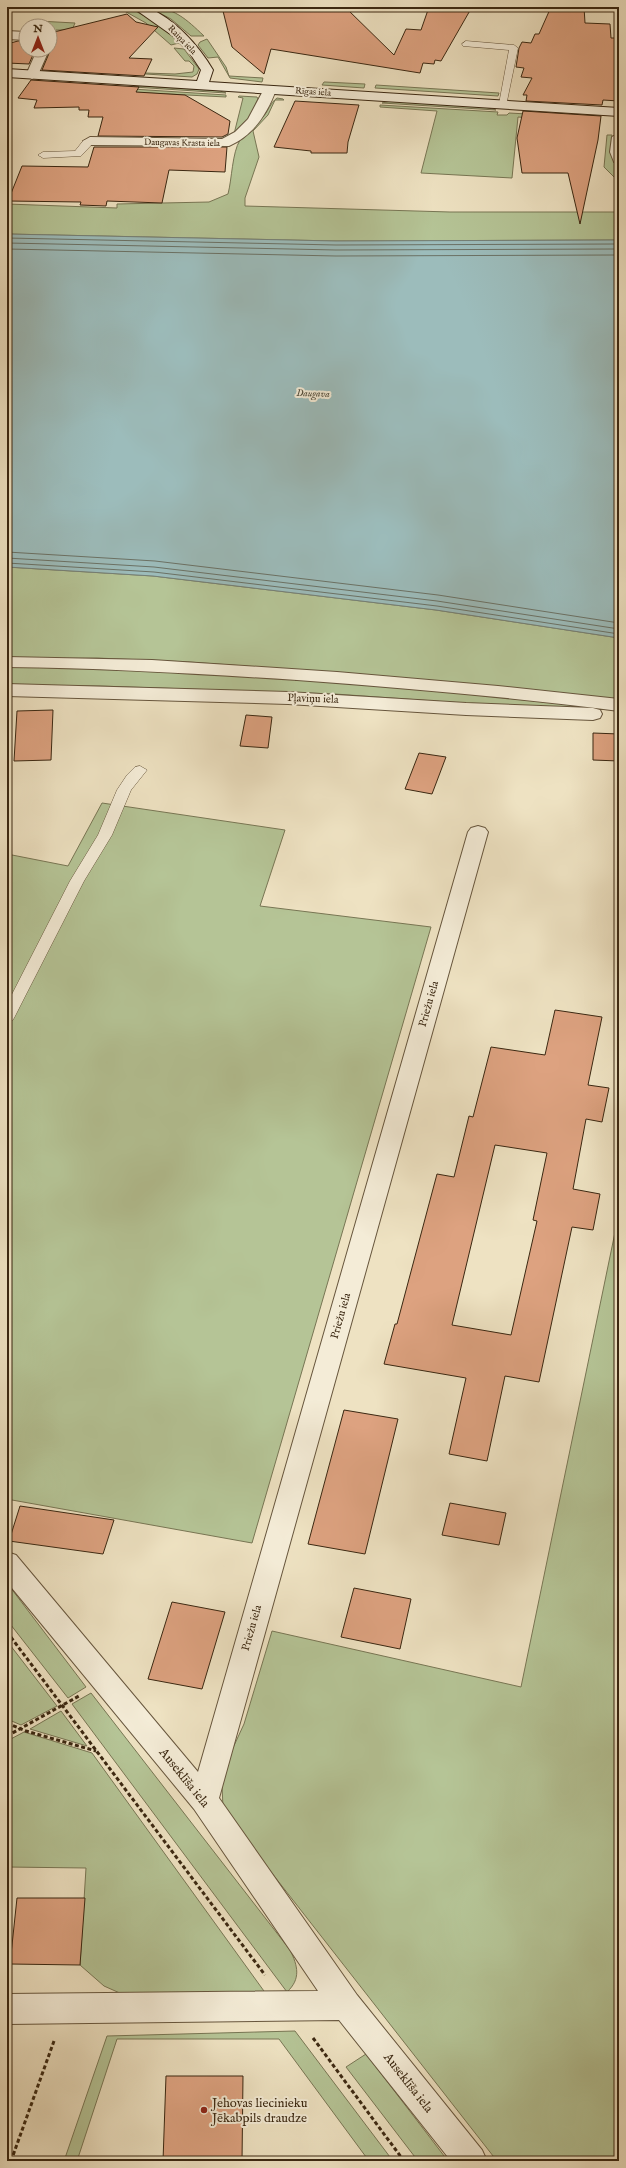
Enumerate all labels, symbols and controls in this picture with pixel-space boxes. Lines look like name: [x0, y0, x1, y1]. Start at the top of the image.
north arrow: [18, 18, 58, 58]
text: N: [32, 22, 43, 36]
street label: Raiņa iela: [165, 23, 199, 57]
street label: Rīgas iela: [295, 85, 331, 99]
street label: Daugavas Krasta iela: [144, 137, 220, 149]
water label: Daugava: [296, 387, 330, 401]
street label: Pļaviņu iela: [287, 691, 339, 707]
street label: Priežu iela: [416, 979, 442, 1029]
street label: Priežu iela: [328, 1291, 354, 1341]
street label: Priežu iela: [239, 1603, 265, 1653]
street label: Auseklīša iela: [154, 1744, 213, 1811]
street label: Auseklīša iela: [379, 2049, 437, 2117]
place label: Jehovas liecinieku Jēkabpils draudze: [210, 2095, 308, 2127]
marker: Jehovas liecinieku Jēkabpils draudze: [199, 2105, 209, 2115]

